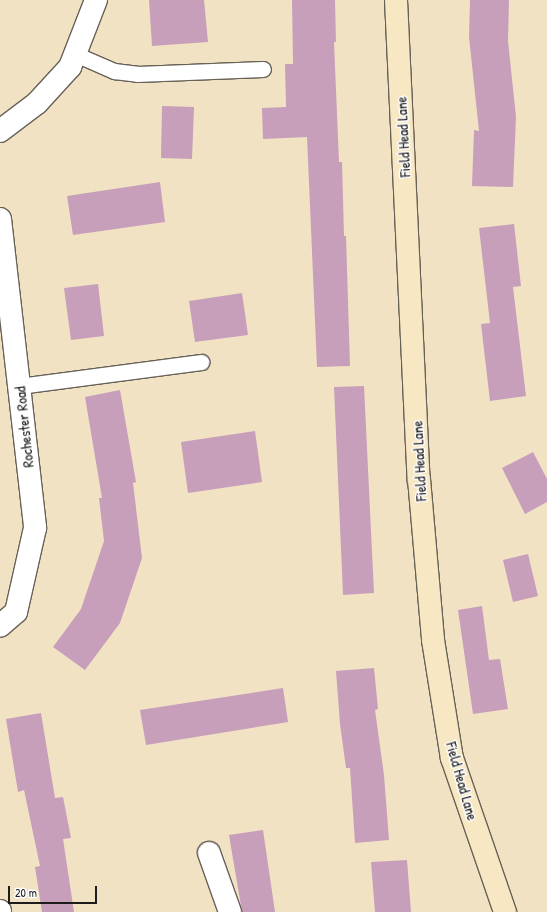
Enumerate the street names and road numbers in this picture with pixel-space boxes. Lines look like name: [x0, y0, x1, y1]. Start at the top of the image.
street label: Field Head Lane: [392, 96, 414, 178]
street label: Rochester Road: [11, 385, 37, 469]
street label: Field Head Lane: [408, 420, 430, 502]
street label: Field Head Lane: [442, 740, 482, 822]

